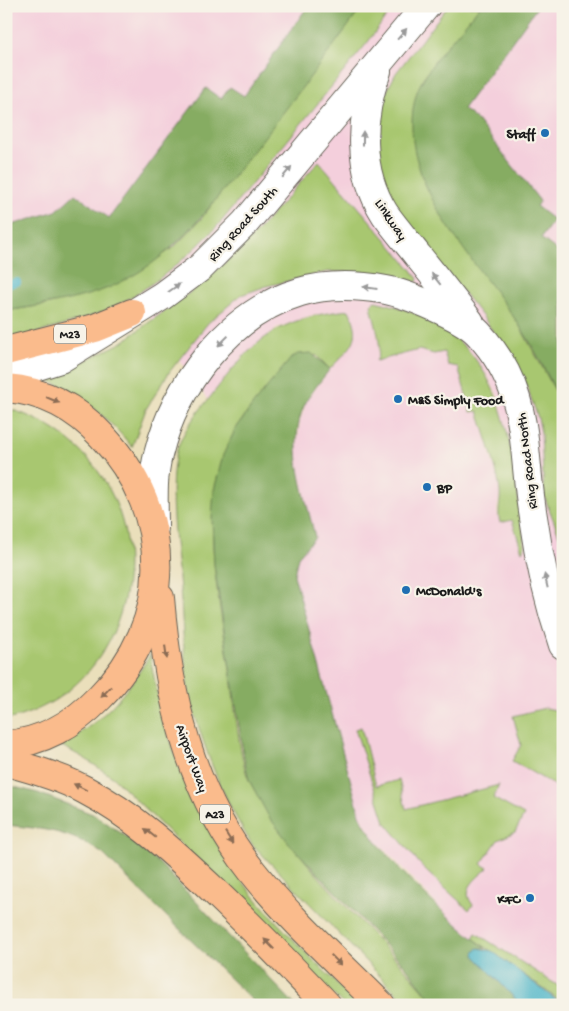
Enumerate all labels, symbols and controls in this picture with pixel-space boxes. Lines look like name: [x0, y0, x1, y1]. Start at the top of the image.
one-way arrow: [397, 27, 408, 40]
place label: Staff: [506, 127, 537, 144]
marker: Staff: [539, 127, 551, 139]
one-way arrow: [359, 130, 367, 146]
one-way arrow: [282, 166, 293, 179]
street label: Ring Road South: [206, 183, 283, 266]
street label: Linkway: [370, 196, 410, 245]
one-way arrow: [431, 273, 442, 286]
one-way arrow: [167, 283, 181, 292]
one-way arrow: [361, 283, 377, 291]
road number: M23: [54, 324, 86, 344]
one-way arrow: [218, 335, 230, 347]
marker: M&S Simply Food: [392, 393, 404, 405]
place label: M&S Simply Food: [408, 393, 505, 410]
one-way arrow: [46, 396, 60, 404]
street label: Ring Road North: [514, 411, 543, 510]
marker: BP: [421, 481, 433, 493]
place label: BP: [436, 481, 453, 498]
one-way arrow: [542, 573, 550, 588]
marker: McDonald's: [400, 584, 412, 596]
place label: McDonald's: [416, 584, 482, 601]
one-way arrow: [162, 644, 170, 660]
one-way arrow: [100, 685, 112, 697]
street label: Airport Way: [171, 723, 211, 795]
one-way arrow: [73, 783, 87, 791]
road number: A23: [200, 804, 230, 824]
one-way arrow: [144, 827, 157, 838]
one-way arrow: [224, 831, 234, 844]
place label: KFC: [497, 892, 521, 909]
marker: KFC: [524, 892, 536, 904]
one-way arrow: [263, 939, 275, 951]
one-way arrow: [330, 953, 342, 965]

